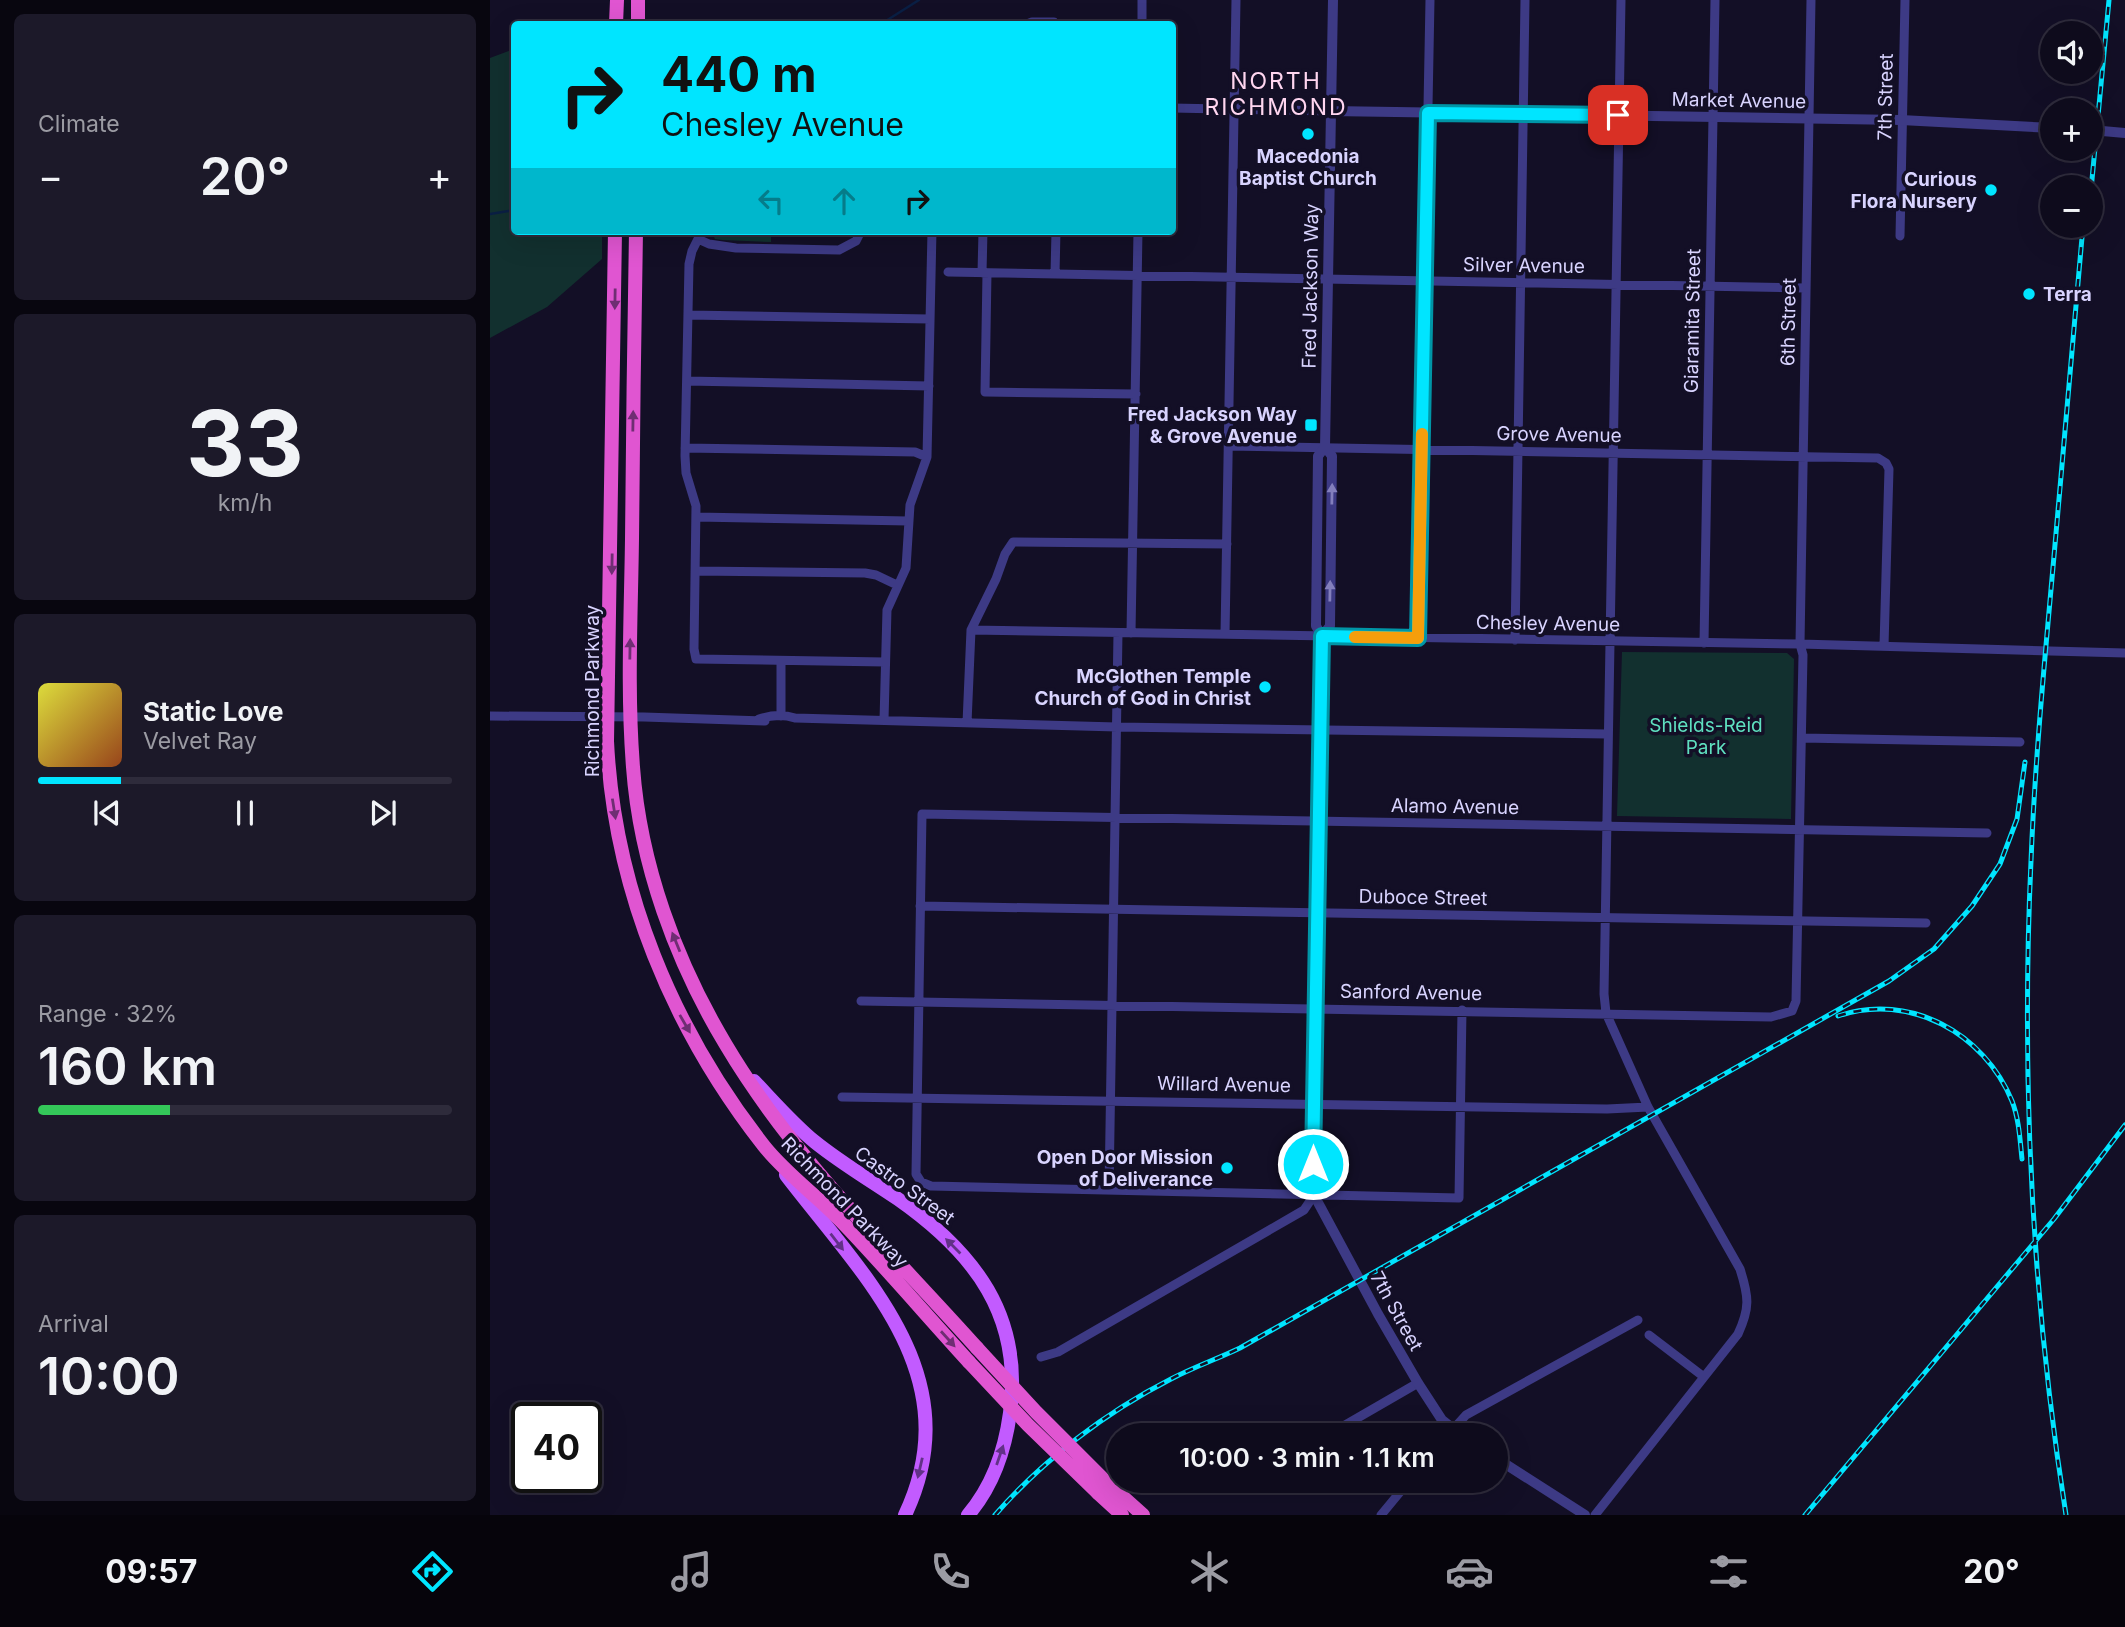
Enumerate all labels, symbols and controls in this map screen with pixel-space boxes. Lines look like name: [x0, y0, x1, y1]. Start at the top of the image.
map controls: [2040, 21, 2103, 238]
button: sound: [2040, 21, 2103, 84]
text: 440 m: [661, 45, 817, 104]
icon: right: [546, 49, 637, 140]
street label: 7th Street: [1873, 53, 1898, 141]
district label: NORTH RICHMOND: [1204, 67, 1348, 121]
pin: [1588, 85, 1648, 145]
street label: Market Avenue: [1671, 88, 1807, 113]
icon: arrive: [1599, 96, 1637, 134]
button: +: [2040, 98, 2103, 161]
text: Chesley Avenue: [661, 105, 904, 144]
text: Climate: [38, 110, 120, 138]
marker: Macedonia Baptist Church: [1300, 126, 1316, 142]
text: 20°: [200, 145, 290, 208]
place label: Macedonia Baptist Church: [1239, 145, 1377, 190]
text: −: [38, 153, 63, 199]
text: +: [427, 153, 452, 199]
place label: Curious Flora Nursery: [1851, 168, 1978, 213]
button: −: [2040, 175, 2103, 238]
icon: left: [752, 182, 790, 220]
icon: ahead: [825, 182, 863, 220]
icon: right: [898, 182, 936, 220]
marker: Curious Flora Nursery: [1983, 182, 1999, 198]
street label: Fred Jackson Way: [1298, 203, 1323, 369]
street label: Giaramita Street: [1680, 249, 1705, 393]
street label: Silver Avenue: [1463, 253, 1585, 278]
street label: 6th Street: [1776, 278, 1801, 366]
place label: Terra: [2043, 283, 2092, 306]
marker: Terra: [2021, 286, 2037, 302]
one-way arrow: [609, 288, 621, 310]
text: 33: [186, 388, 304, 498]
place label: Fred Jackson Way & Grove Avenue: [1127, 403, 1298, 448]
one-way arrow: [627, 410, 639, 432]
marker: Fred Jackson Way & Grove Avenue: [1303, 417, 1319, 433]
street label: Grove Avenue: [1496, 422, 1622, 447]
one-way arrow: [1326, 483, 1338, 505]
text: km/h: [218, 489, 272, 517]
one-way arrow: [606, 553, 618, 575]
one-way arrow: [1325, 580, 1336, 602]
street label: Richmond Parkway: [581, 604, 604, 777]
street label: Chesley Avenue: [1476, 611, 1620, 636]
one-way arrow: [624, 637, 636, 659]
place label: McGlothen Temple Church of God in Christ: [1034, 665, 1251, 710]
marker: McGlothen Temple Church of God in Christ: [1257, 679, 1273, 695]
text: Static Love: [143, 696, 284, 727]
park label: Shields-Reid Park: [1649, 714, 1763, 759]
text: Velvet Ray: [143, 727, 257, 755]
icon: previous: [88, 794, 126, 832]
icon: pause: [226, 794, 264, 832]
icon: next: [364, 794, 402, 832]
street label: Alamo Avenue: [1391, 794, 1519, 819]
one-way arrow: [609, 798, 620, 820]
street label: Duboce Street: [1358, 885, 1488, 910]
one-way arrow: [670, 932, 681, 953]
street label: Sanford Avenue: [1340, 980, 1482, 1005]
text: Range · 32%: [38, 1000, 177, 1028]
one-way arrow: [679, 1014, 691, 1033]
text: 160 km: [38, 1035, 217, 1098]
street label: Willard Avenue: [1157, 1072, 1291, 1097]
position arrow: [1276, 1127, 1350, 1201]
street label: Richmond Parkway: [776, 1132, 913, 1273]
street label: Castro Street: [850, 1141, 959, 1229]
place label: Open Door Mission of Deliverance: [1037, 1146, 1213, 1191]
marker: Open Door Mission of Deliverance: [1219, 1160, 1235, 1176]
one-way arrow: [830, 1232, 845, 1250]
one-way arrow: [946, 1238, 962, 1255]
street label: 7th Street: [1365, 1268, 1428, 1355]
text: Arrival: [38, 1310, 109, 1338]
one-way arrow: [940, 1330, 956, 1348]
text: 10:00: [38, 1345, 179, 1408]
speed limit sign: 40: [511, 1402, 602, 1493]
text: 10:00 · 3 min · 1.1 km: [1179, 1442, 1435, 1473]
one-way arrow: [995, 1445, 1006, 1466]
one-way arrow: [914, 1458, 925, 1480]
icon: directions: [408, 1547, 457, 1596]
icon: music: [667, 1547, 716, 1596]
icon: phone: [926, 1547, 975, 1596]
icon: climate: [1185, 1547, 1234, 1596]
icon: car: [1445, 1547, 1494, 1596]
icon: filters: [1704, 1547, 1753, 1596]
text: 09:57: [105, 1552, 197, 1591]
text: 20°: [1963, 1552, 2020, 1591]

